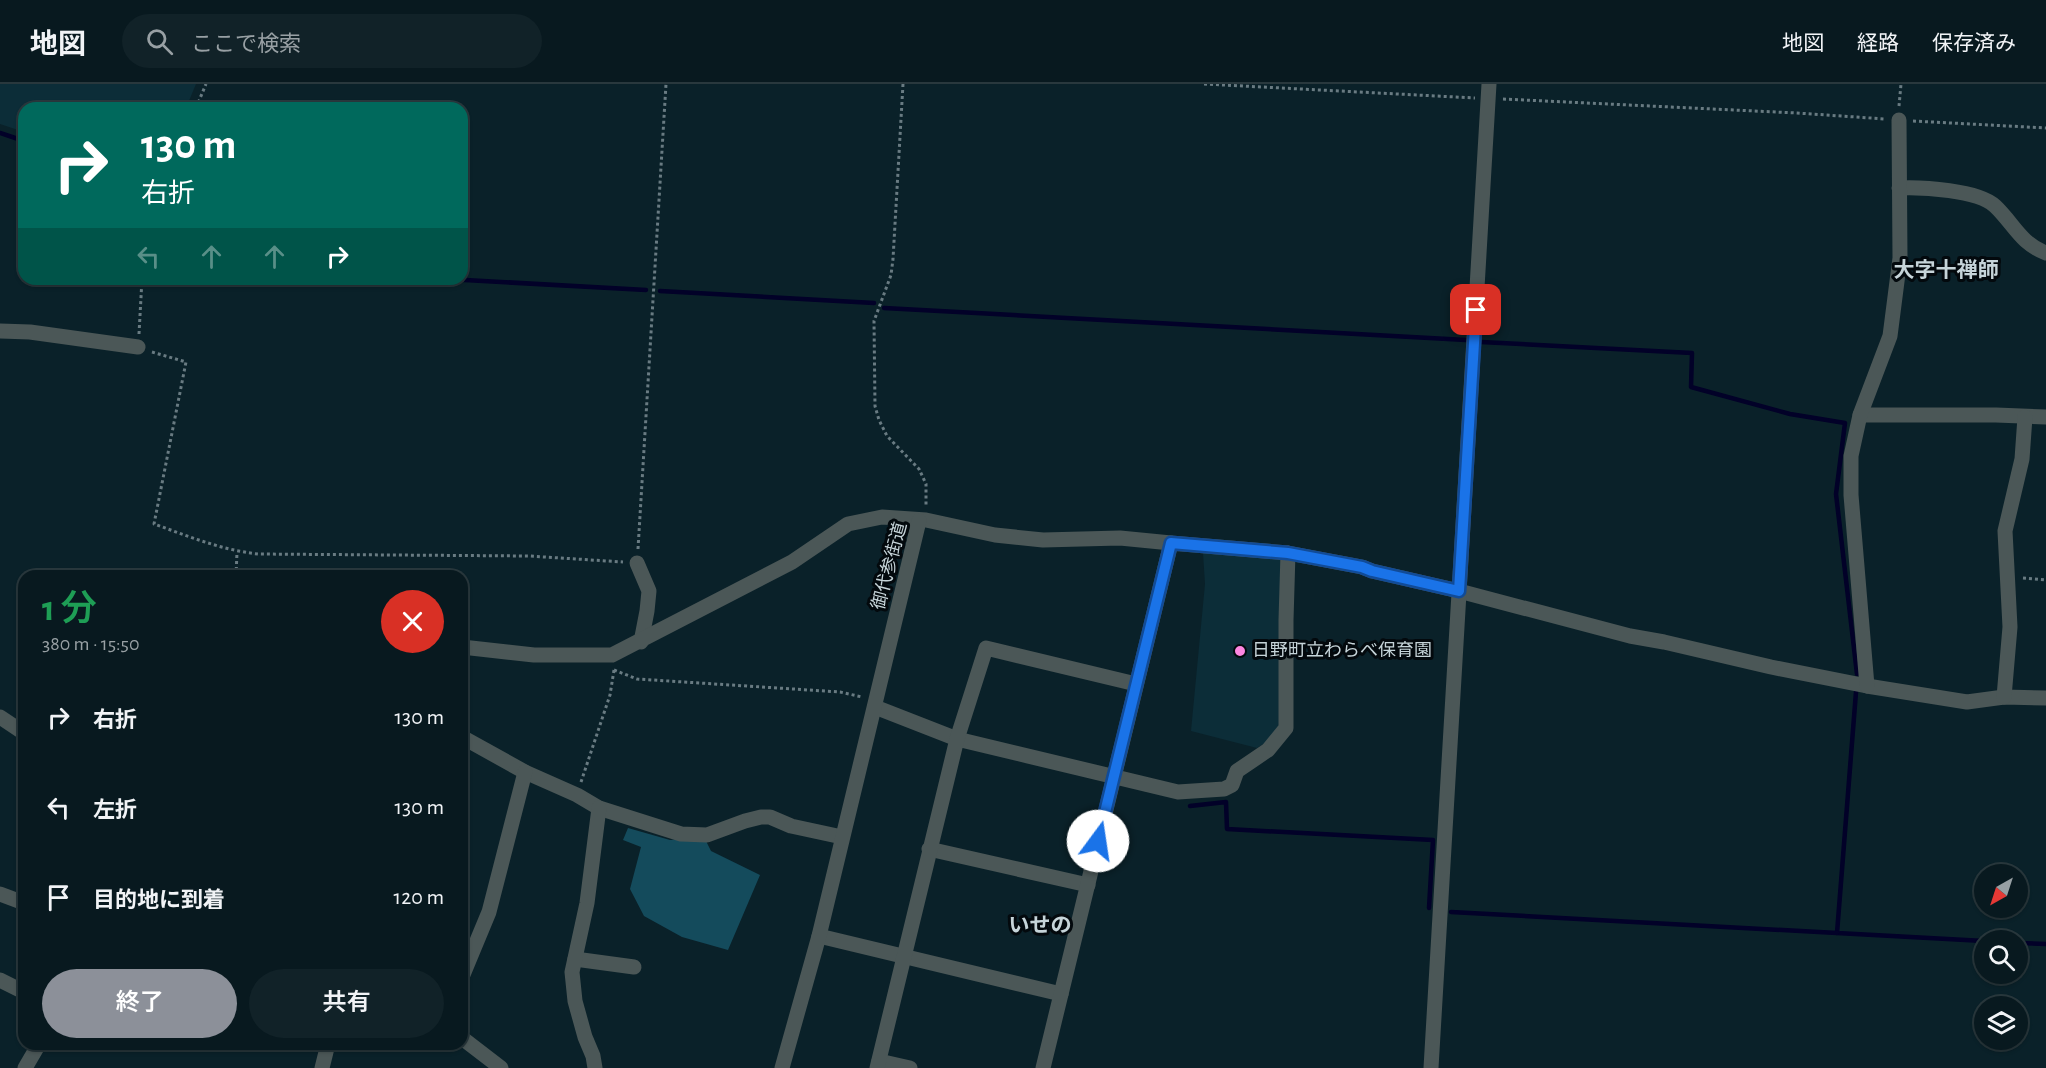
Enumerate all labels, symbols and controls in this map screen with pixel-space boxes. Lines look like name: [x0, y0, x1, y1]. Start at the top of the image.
search box: [122, 14, 542, 68]
icon: search: [143, 25, 176, 58]
text: 地図: [30, 31, 86, 59]
text: ここで検索: [191, 33, 301, 55]
text: 地図: [1782, 33, 1824, 54]
text: 経路: [1857, 33, 1899, 54]
text: 保存済み: [1932, 33, 2016, 54]
text: 130 m: [141, 124, 236, 166]
icon: right: [42, 126, 120, 204]
text: 右折: [141, 180, 195, 207]
icon: left: [132, 240, 165, 273]
icon: ahead: [195, 240, 228, 273]
icon: ahead: [258, 240, 291, 273]
icon: right: [321, 240, 354, 273]
district label: 大字十禅師: [1894, 258, 1999, 281]
pin: [1450, 284, 1501, 335]
icon: arrive: [1459, 293, 1492, 326]
street label: 御代参街道: [868, 520, 910, 612]
button: close: [381, 590, 444, 653]
text: 1 分: [42, 591, 96, 627]
text: 380 m · 15:50: [42, 634, 140, 654]
place label: 日野町立わらべ保育園: [1252, 641, 1432, 660]
marker: 日野町立わらべ保育園: [1233, 644, 1247, 658]
icon: right: [42, 701, 75, 734]
text: 130 m: [395, 706, 444, 728]
text: 右折: [93, 709, 137, 731]
icon: left: [42, 791, 75, 824]
text: 130 m: [395, 796, 444, 818]
text: 左折: [93, 799, 137, 821]
position arrow: [1066, 809, 1130, 873]
north arrow: [1974, 864, 2028, 918]
map controls: [1974, 864, 2028, 1050]
icon: arrive: [42, 881, 75, 914]
text: 120 m: [394, 886, 444, 908]
text: 目的地に到着: [93, 889, 225, 911]
district label: いせの: [1009, 915, 1072, 936]
button: search: [1974, 930, 2028, 984]
button: 終了: [42, 969, 237, 1038]
button: 共有: [249, 969, 444, 1038]
button: layers: [1974, 996, 2028, 1050]

